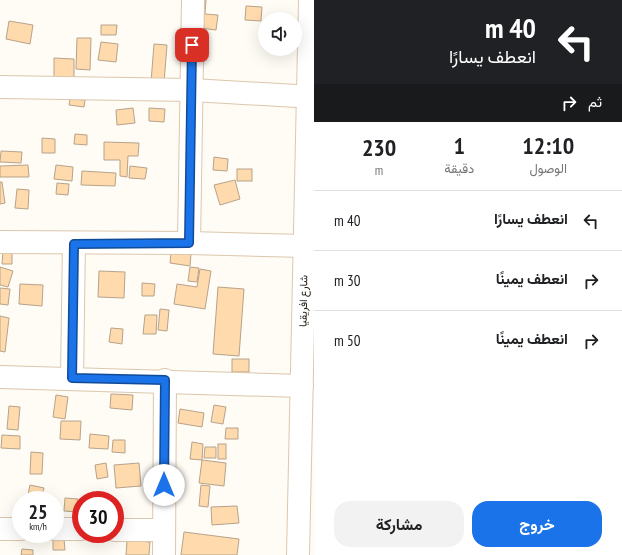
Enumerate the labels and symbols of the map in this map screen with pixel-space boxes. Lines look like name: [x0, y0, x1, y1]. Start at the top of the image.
pin: [175, 28, 209, 62]
street label: شارع افريقيا: [296, 275, 311, 327]
position arrow: [143, 464, 185, 506]
speed limit sign: 30: [72, 491, 124, 543]

